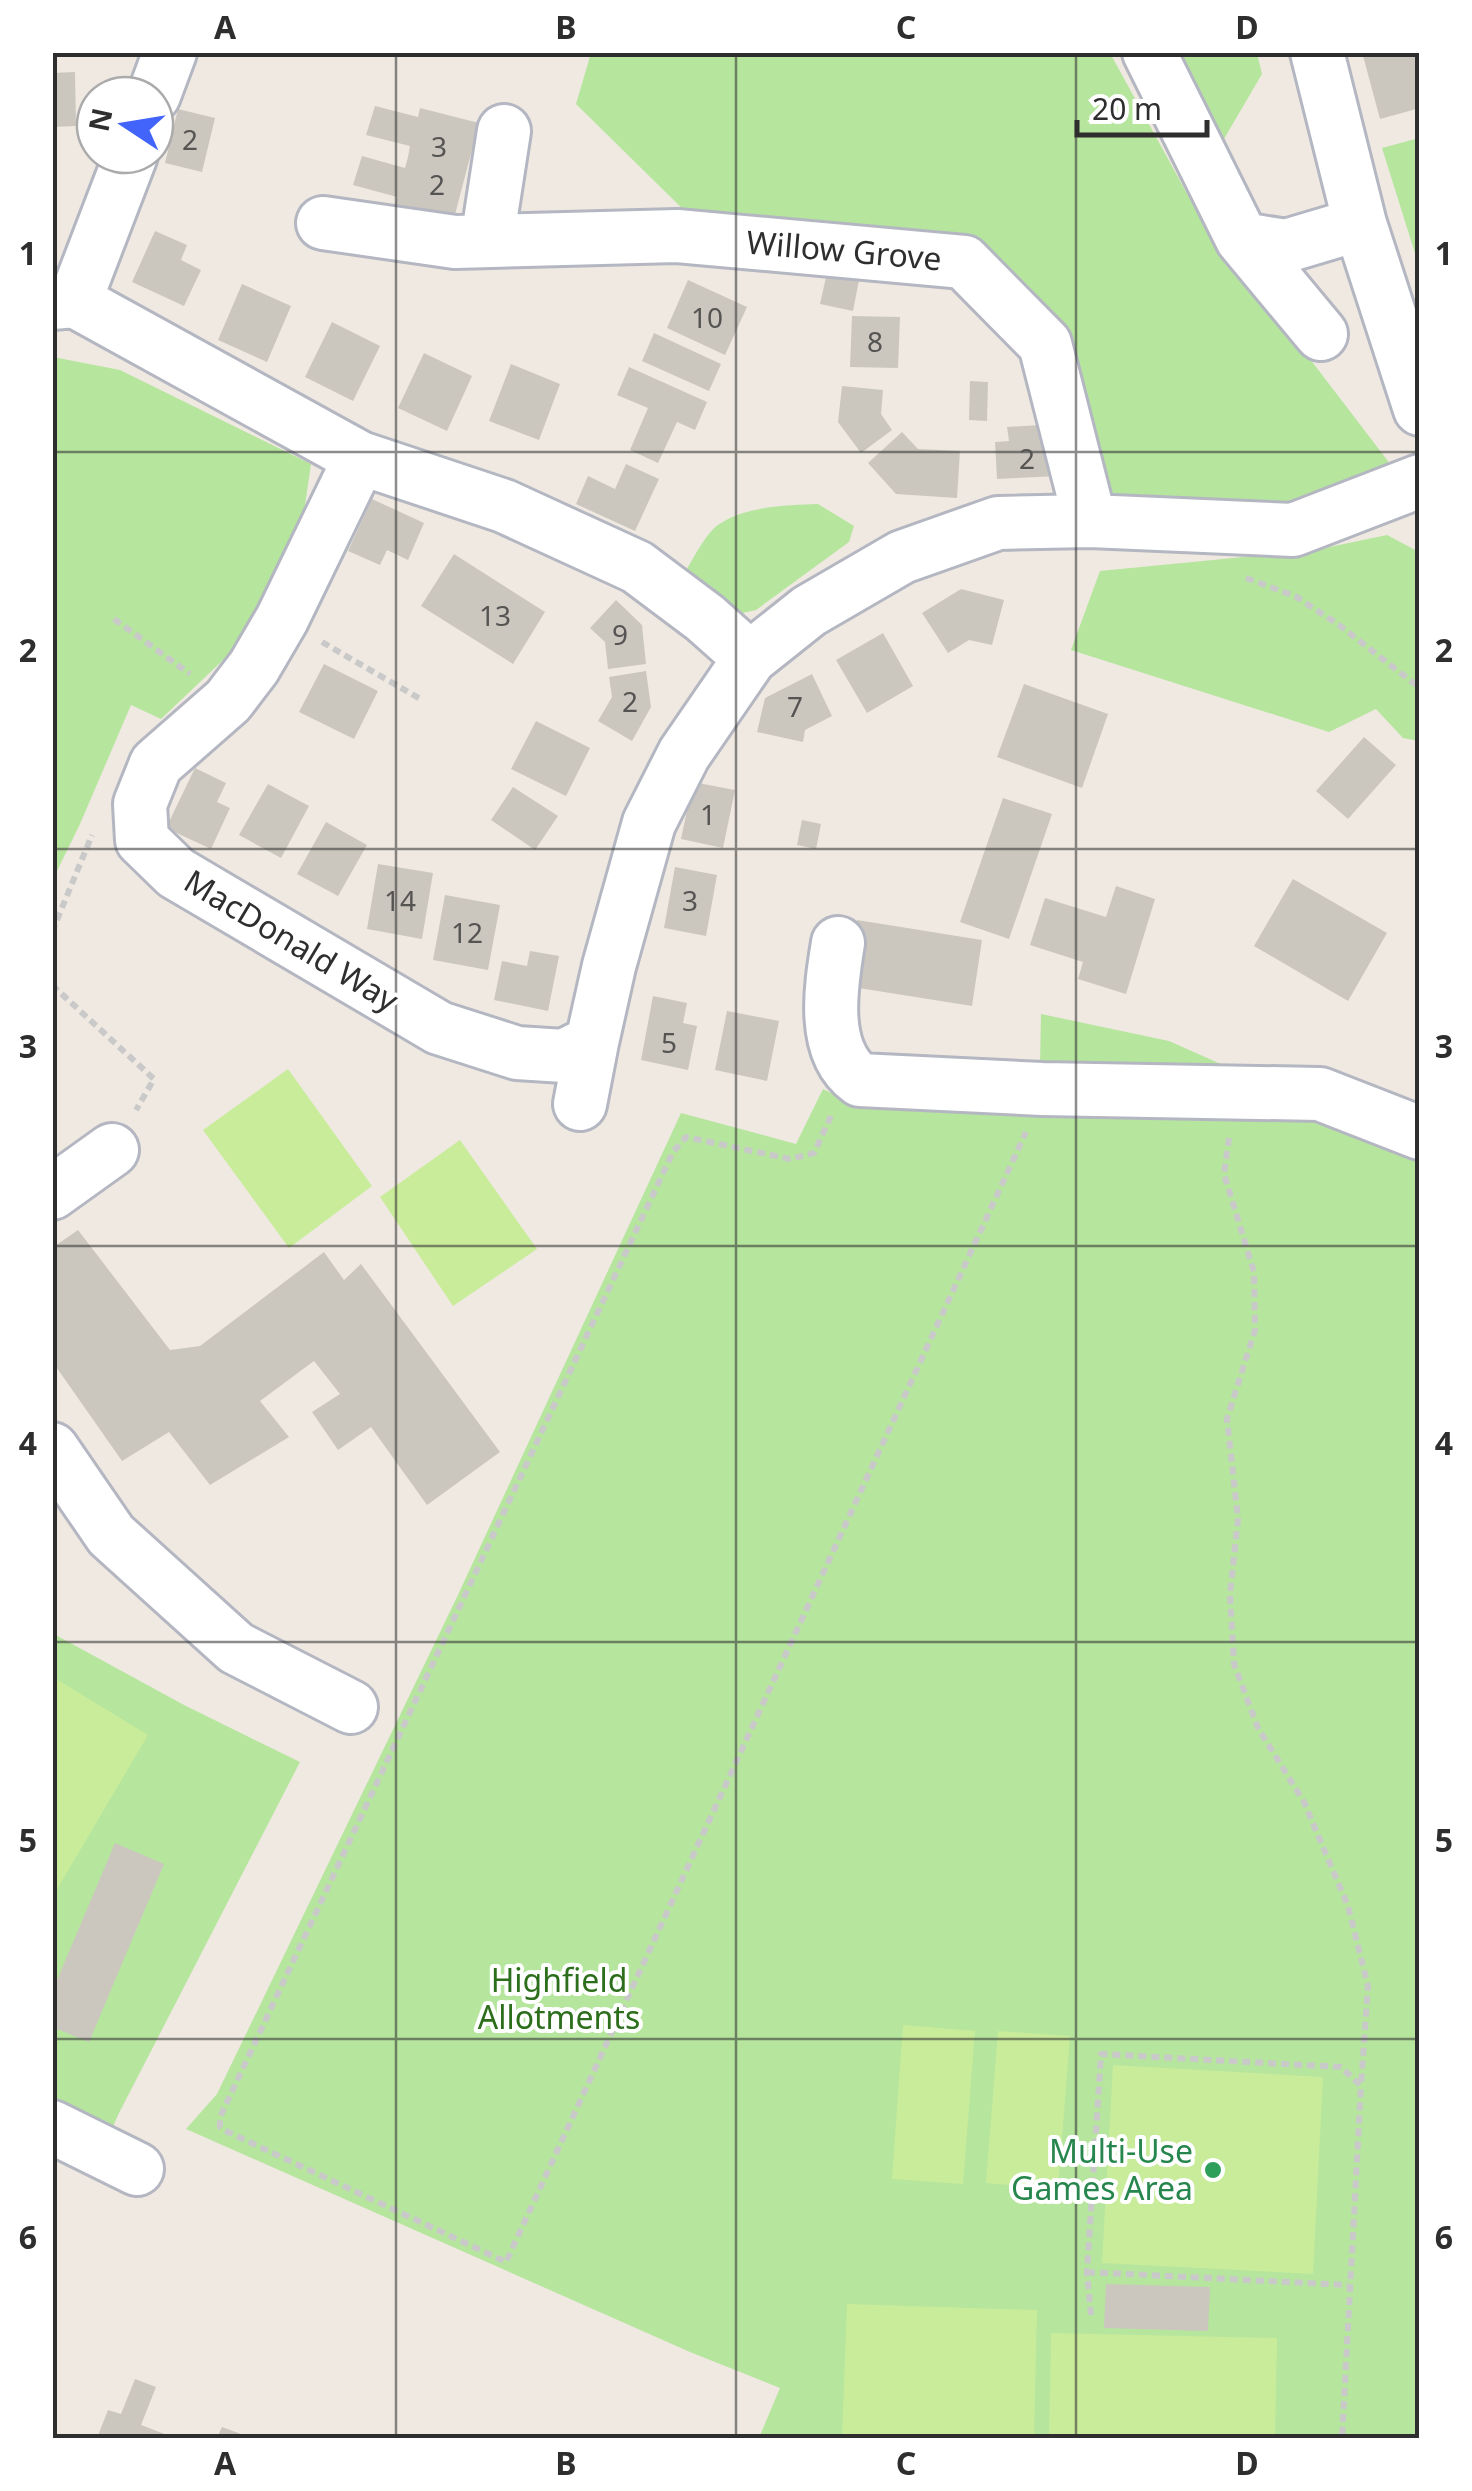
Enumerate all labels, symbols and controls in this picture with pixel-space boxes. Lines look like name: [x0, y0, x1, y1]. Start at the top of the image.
text: A: [214, 5, 237, 48]
text: B: [555, 5, 577, 48]
text: C: [896, 5, 916, 48]
text: D: [1235, 5, 1259, 48]
north arrow: [75, 75, 175, 175]
scale bar: [1077, 75, 1207, 137]
text: 20 m: [1092, 88, 1162, 129]
text: N: [79, 105, 121, 135]
house number: 2: [182, 120, 198, 158]
house number: 3: [431, 127, 447, 165]
house number: 2: [429, 165, 445, 203]
street label: Willow Grove: [745, 220, 943, 279]
text: 1: [19, 231, 37, 274]
text: 1: [1435, 231, 1453, 274]
house number: 10: [691, 298, 723, 336]
house number: 8: [867, 322, 883, 360]
house number: 2: [1019, 439, 1035, 477]
house number: 13: [479, 596, 511, 634]
house number: 9: [612, 615, 628, 653]
text: 2: [19, 628, 37, 671]
text: 2: [1435, 628, 1453, 671]
house number: 2: [622, 682, 638, 720]
house number: 7: [787, 687, 803, 725]
house number: 1: [700, 795, 716, 833]
street label: MacDonald Way: [177, 859, 407, 1021]
house number: 14: [384, 881, 416, 919]
house number: 3: [682, 881, 698, 919]
house number: 12: [451, 913, 483, 951]
house number: 5: [661, 1023, 677, 1061]
text: 3: [19, 1024, 37, 1067]
text: 3: [1435, 1024, 1453, 1067]
text: 4: [19, 1421, 37, 1464]
text: 4: [1435, 1421, 1453, 1464]
text: 5: [19, 1818, 37, 1861]
text: 5: [1435, 1818, 1453, 1861]
park label: Highfield Allotments: [478, 1958, 640, 2038]
place label: Multi-Use Games Area: [1011, 2129, 1193, 2209]
marker: Multi-Use Games Area: [1202, 2159, 1224, 2181]
text: 6: [19, 2215, 37, 2258]
text: 6: [1435, 2215, 1453, 2258]
text: A: [214, 2441, 237, 2484]
text: B: [555, 2441, 577, 2484]
text: C: [896, 2441, 916, 2484]
text: D: [1235, 2441, 1259, 2484]

